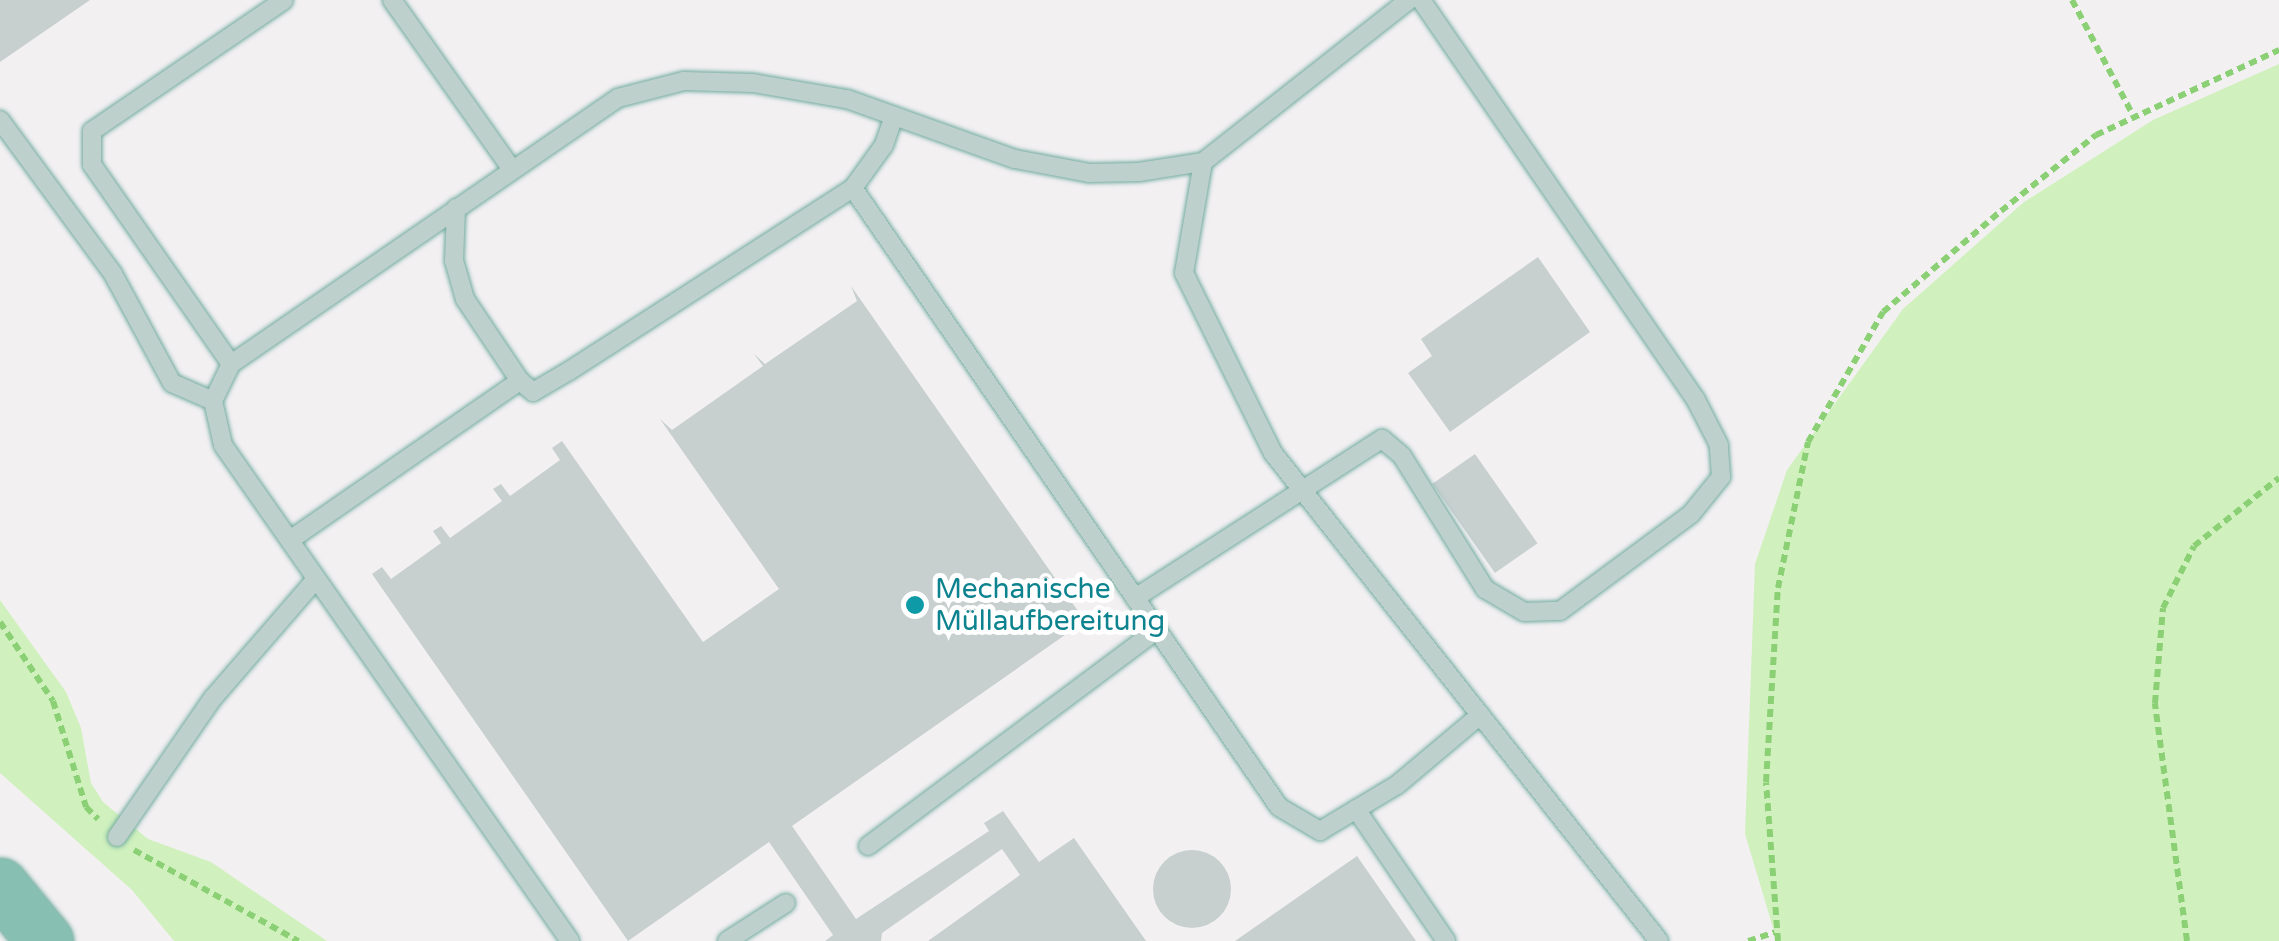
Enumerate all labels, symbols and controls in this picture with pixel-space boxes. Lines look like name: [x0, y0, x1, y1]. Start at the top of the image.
place label: Mechanische Müllaufbereitung: [935, 572, 1165, 638]
marker: Mechanische Müllaufbereitung: [904, 594, 926, 616]

